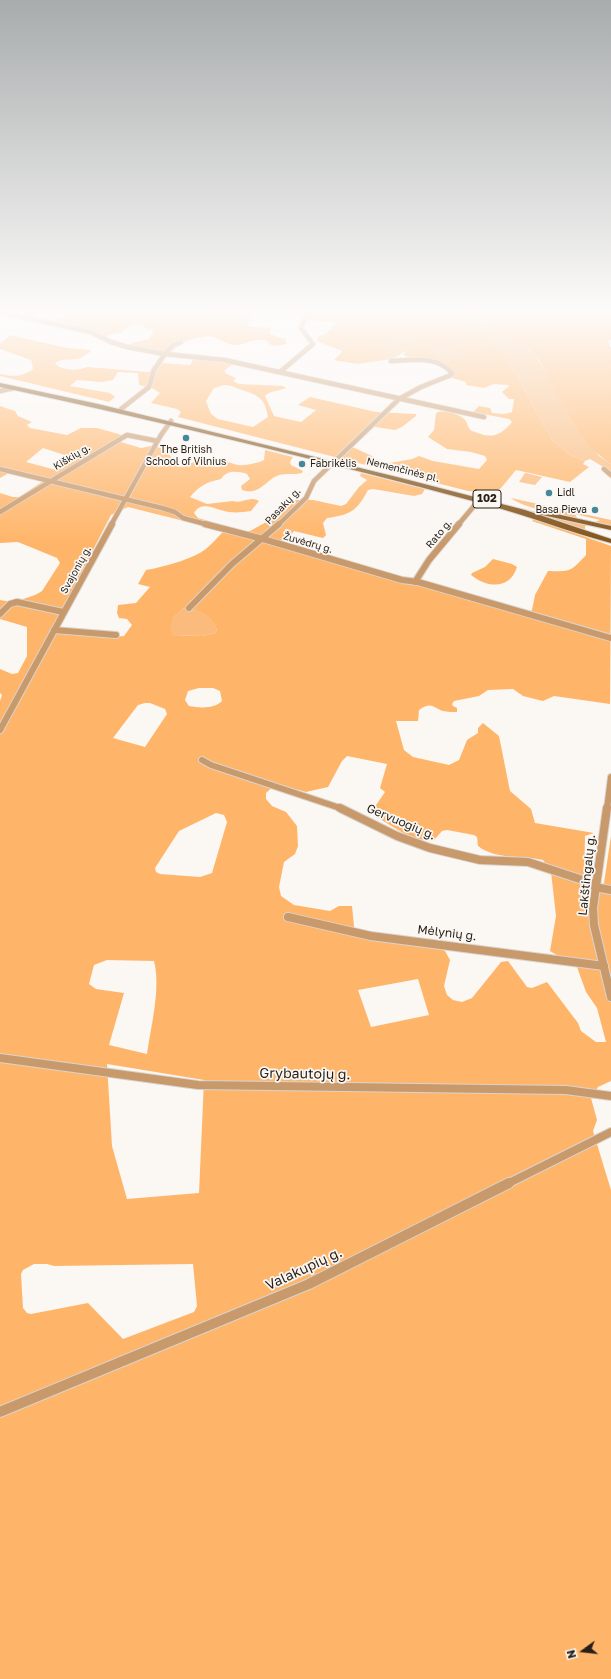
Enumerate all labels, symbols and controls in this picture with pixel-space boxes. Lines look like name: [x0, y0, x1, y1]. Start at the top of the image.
marker: The British School of Vilnius: [181, 433, 191, 443]
street label: Kiškių g.: [51, 441, 93, 473]
place label: The British School of Vilnius: [146, 444, 226, 468]
street label: Nemenčinės pl.: [365, 455, 441, 485]
place label: Fabrikėlis: [310, 458, 357, 470]
marker: Fabrikėlis: [297, 459, 307, 469]
street label: Pasakų g.: [263, 485, 303, 527]
place label: Lidl: [557, 487, 575, 499]
marker: Lidl: [544, 488, 554, 498]
road number: 102: [473, 490, 501, 508]
place label: Basa Pieva: [535, 504, 587, 516]
marker: Basa Pieva: [590, 505, 600, 515]
street label: Rato g.: [424, 517, 454, 551]
street label: Žuvėdrų g.: [282, 530, 334, 556]
street label: Svajonių g.: [58, 544, 94, 596]
street label: Gervuogių g.: [364, 801, 438, 843]
street label: Lakštingalų g.: [576, 834, 598, 916]
street label: Mėlynių g.: [417, 922, 477, 944]
street label: Grybautojų g.: [259, 1065, 351, 1083]
street label: Valakupių g.: [263, 1244, 345, 1294]
north arrow: [563, 1631, 603, 1671]
text: N: [564, 1649, 578, 1660]

